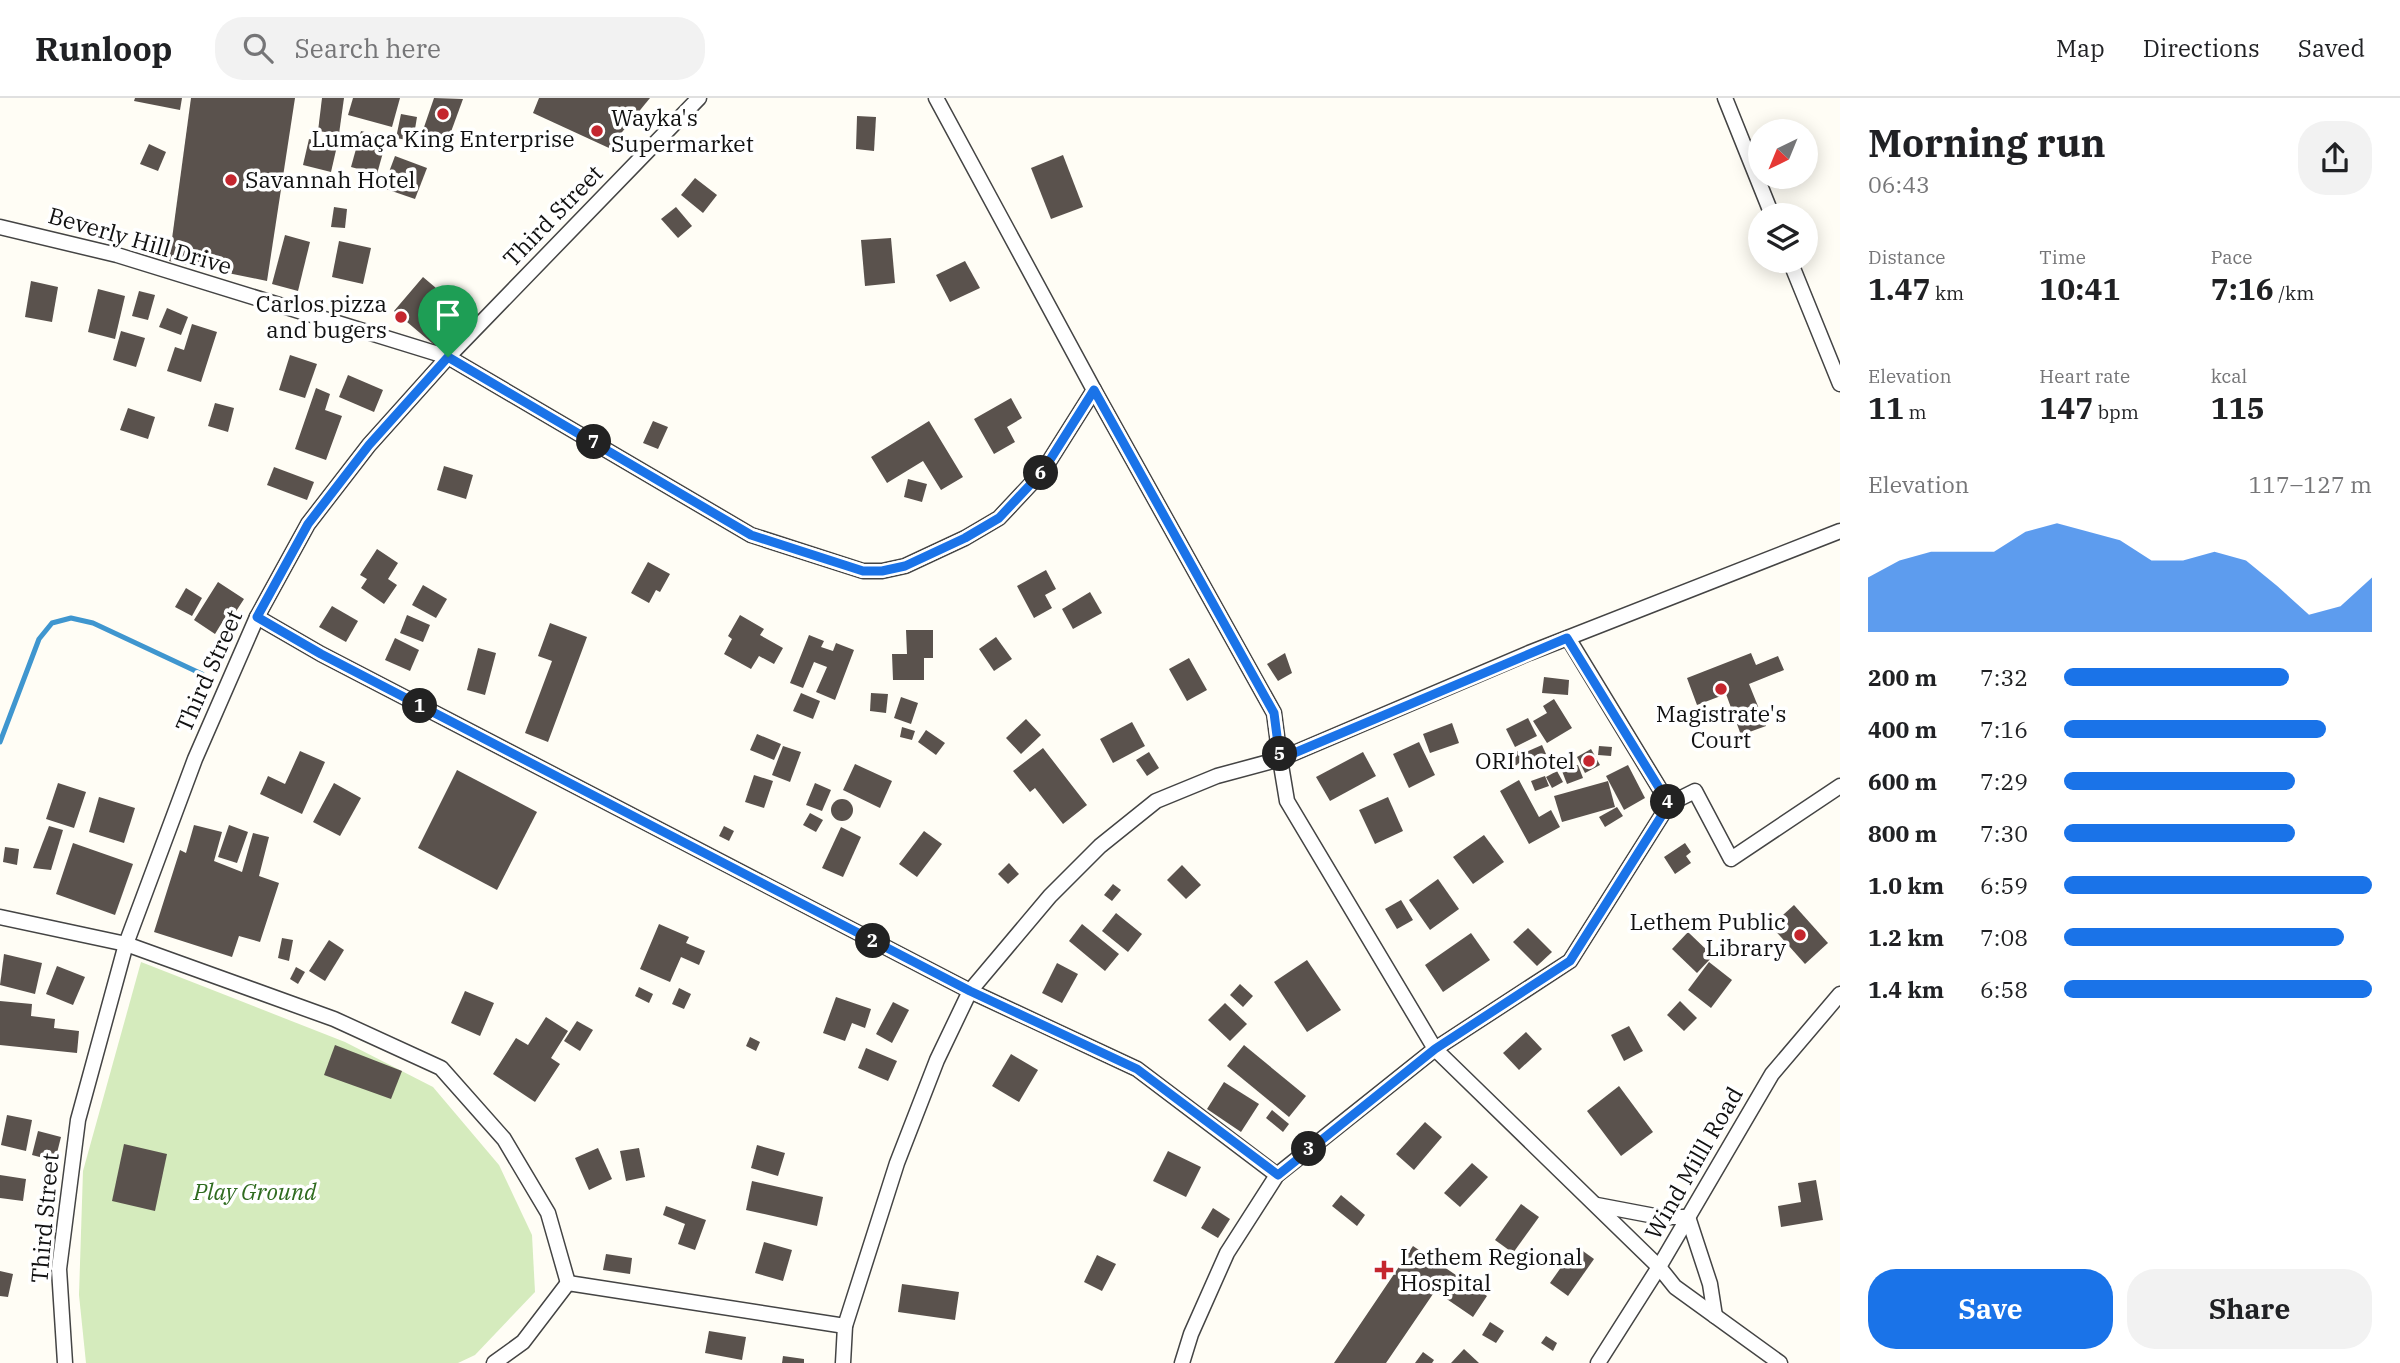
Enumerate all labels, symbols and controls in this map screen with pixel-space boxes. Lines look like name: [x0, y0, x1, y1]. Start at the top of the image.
search box: [215, 17, 705, 80]
text: Runloop: [35, 27, 173, 70]
icon: search: [239, 29, 277, 67]
text: Search here: [295, 31, 441, 65]
text: Map: [2056, 32, 2105, 64]
text: Directions: [2143, 32, 2260, 64]
text: Saved: [2298, 32, 2365, 64]
place label: Wayka's Supermarket: [611, 102, 754, 158]
marker: Lumaça King Enterprise: [435, 106, 451, 122]
text: Morning run: [1868, 118, 2106, 167]
north arrow: [1748, 119, 1818, 189]
map controls: [1748, 119, 1818, 273]
button: share: [2298, 121, 2372, 195]
place label: Lumaça King Enterprise: [311, 123, 575, 153]
marker: Wayka's Supermarket: [589, 123, 605, 139]
street label: Third Street: [496, 158, 608, 273]
place label: Savannah Hotel: [245, 164, 415, 194]
text: 06:43: [1868, 169, 1930, 199]
marker: Savannah Hotel: [223, 172, 239, 188]
street label: Beverly Hill Drive: [45, 200, 235, 281]
button: layers: [1748, 203, 1818, 273]
text: Distance: [1868, 245, 1946, 269]
text: Time: [2039, 245, 2086, 269]
text: Pace: [2211, 245, 2252, 269]
text: 1.47: [1868, 269, 1930, 308]
text: 10:41: [2039, 269, 2120, 308]
text: 7:16: [2211, 269, 2274, 308]
text: km: [1930, 281, 1964, 305]
text: /km: [2274, 281, 2314, 305]
pin: [418, 285, 478, 357]
place label: Carlos pizza and bugers: [256, 288, 387, 344]
icon: arrive: [429, 296, 467, 334]
marker: Carlos pizza and bugers: [393, 309, 409, 325]
text: Elevation: [1868, 364, 1952, 388]
text: Heart rate: [2039, 364, 2130, 388]
text: kcal: [2211, 364, 2247, 388]
text: 11: [1868, 388, 1904, 427]
text: 147: [2039, 388, 2093, 427]
text: 115: [2211, 388, 2265, 427]
text: m: [1904, 400, 1927, 424]
text: bpm: [2093, 400, 2139, 424]
pin: 7: [576, 424, 612, 460]
text: 7: [588, 429, 599, 453]
pin: 6: [1024, 456, 1058, 490]
text: 6: [1035, 460, 1046, 484]
text: Elevation: [1868, 469, 1969, 499]
text: 117–127 m: [2248, 469, 2372, 499]
street label: Third Street: [168, 605, 248, 736]
text: 200 m: [1868, 662, 1937, 692]
text: 7:32: [1980, 662, 2028, 692]
marker: Magistrate's Court: [1713, 681, 1729, 697]
pin: 1: [402, 688, 438, 724]
text: 1: [414, 693, 425, 717]
place label: Magistrate's Court: [1656, 698, 1786, 754]
text: 400 m: [1868, 714, 1937, 744]
text: 7:16: [1980, 714, 2028, 744]
pin: 5: [1262, 736, 1298, 772]
text: 5: [1274, 741, 1285, 765]
place label: ORI hotel: [1475, 745, 1575, 775]
marker: ORI hotel: [1581, 753, 1597, 769]
text: 600 m: [1868, 766, 1937, 796]
text: 7:29: [1980, 766, 2028, 796]
pin: 4: [1650, 784, 1686, 820]
text: 4: [1662, 789, 1673, 813]
text: 800 m: [1868, 818, 1937, 848]
text: 7:30: [1980, 818, 2028, 848]
text: 1.0 km: [1868, 870, 1944, 900]
text: 6:59: [1980, 870, 2028, 900]
place label: Lethem Public Library: [1630, 906, 1787, 962]
text: 1.2 km: [1868, 922, 1944, 952]
text: 7:08: [1980, 922, 2028, 952]
pin: 2: [856, 924, 890, 958]
marker: Lethem Public Library: [1792, 927, 1808, 943]
text: 2: [867, 928, 878, 952]
text: 1.4 km: [1868, 974, 1944, 1004]
text: 6:58: [1980, 974, 2028, 1004]
street label: Wind Milll Road: [1637, 1081, 1749, 1244]
pin: 3: [1292, 1132, 1326, 1166]
text: 3: [1303, 1136, 1314, 1160]
street label: Third Street: [23, 1151, 65, 1284]
park label: Play Ground: [193, 1176, 317, 1206]
place label: Lethem Regional Hospital: [1400, 1241, 1582, 1297]
marker: Lethem Regional Hospital: [1374, 1260, 1394, 1280]
button: Save: [1868, 1269, 2113, 1349]
button: Share: [2127, 1269, 2372, 1349]

